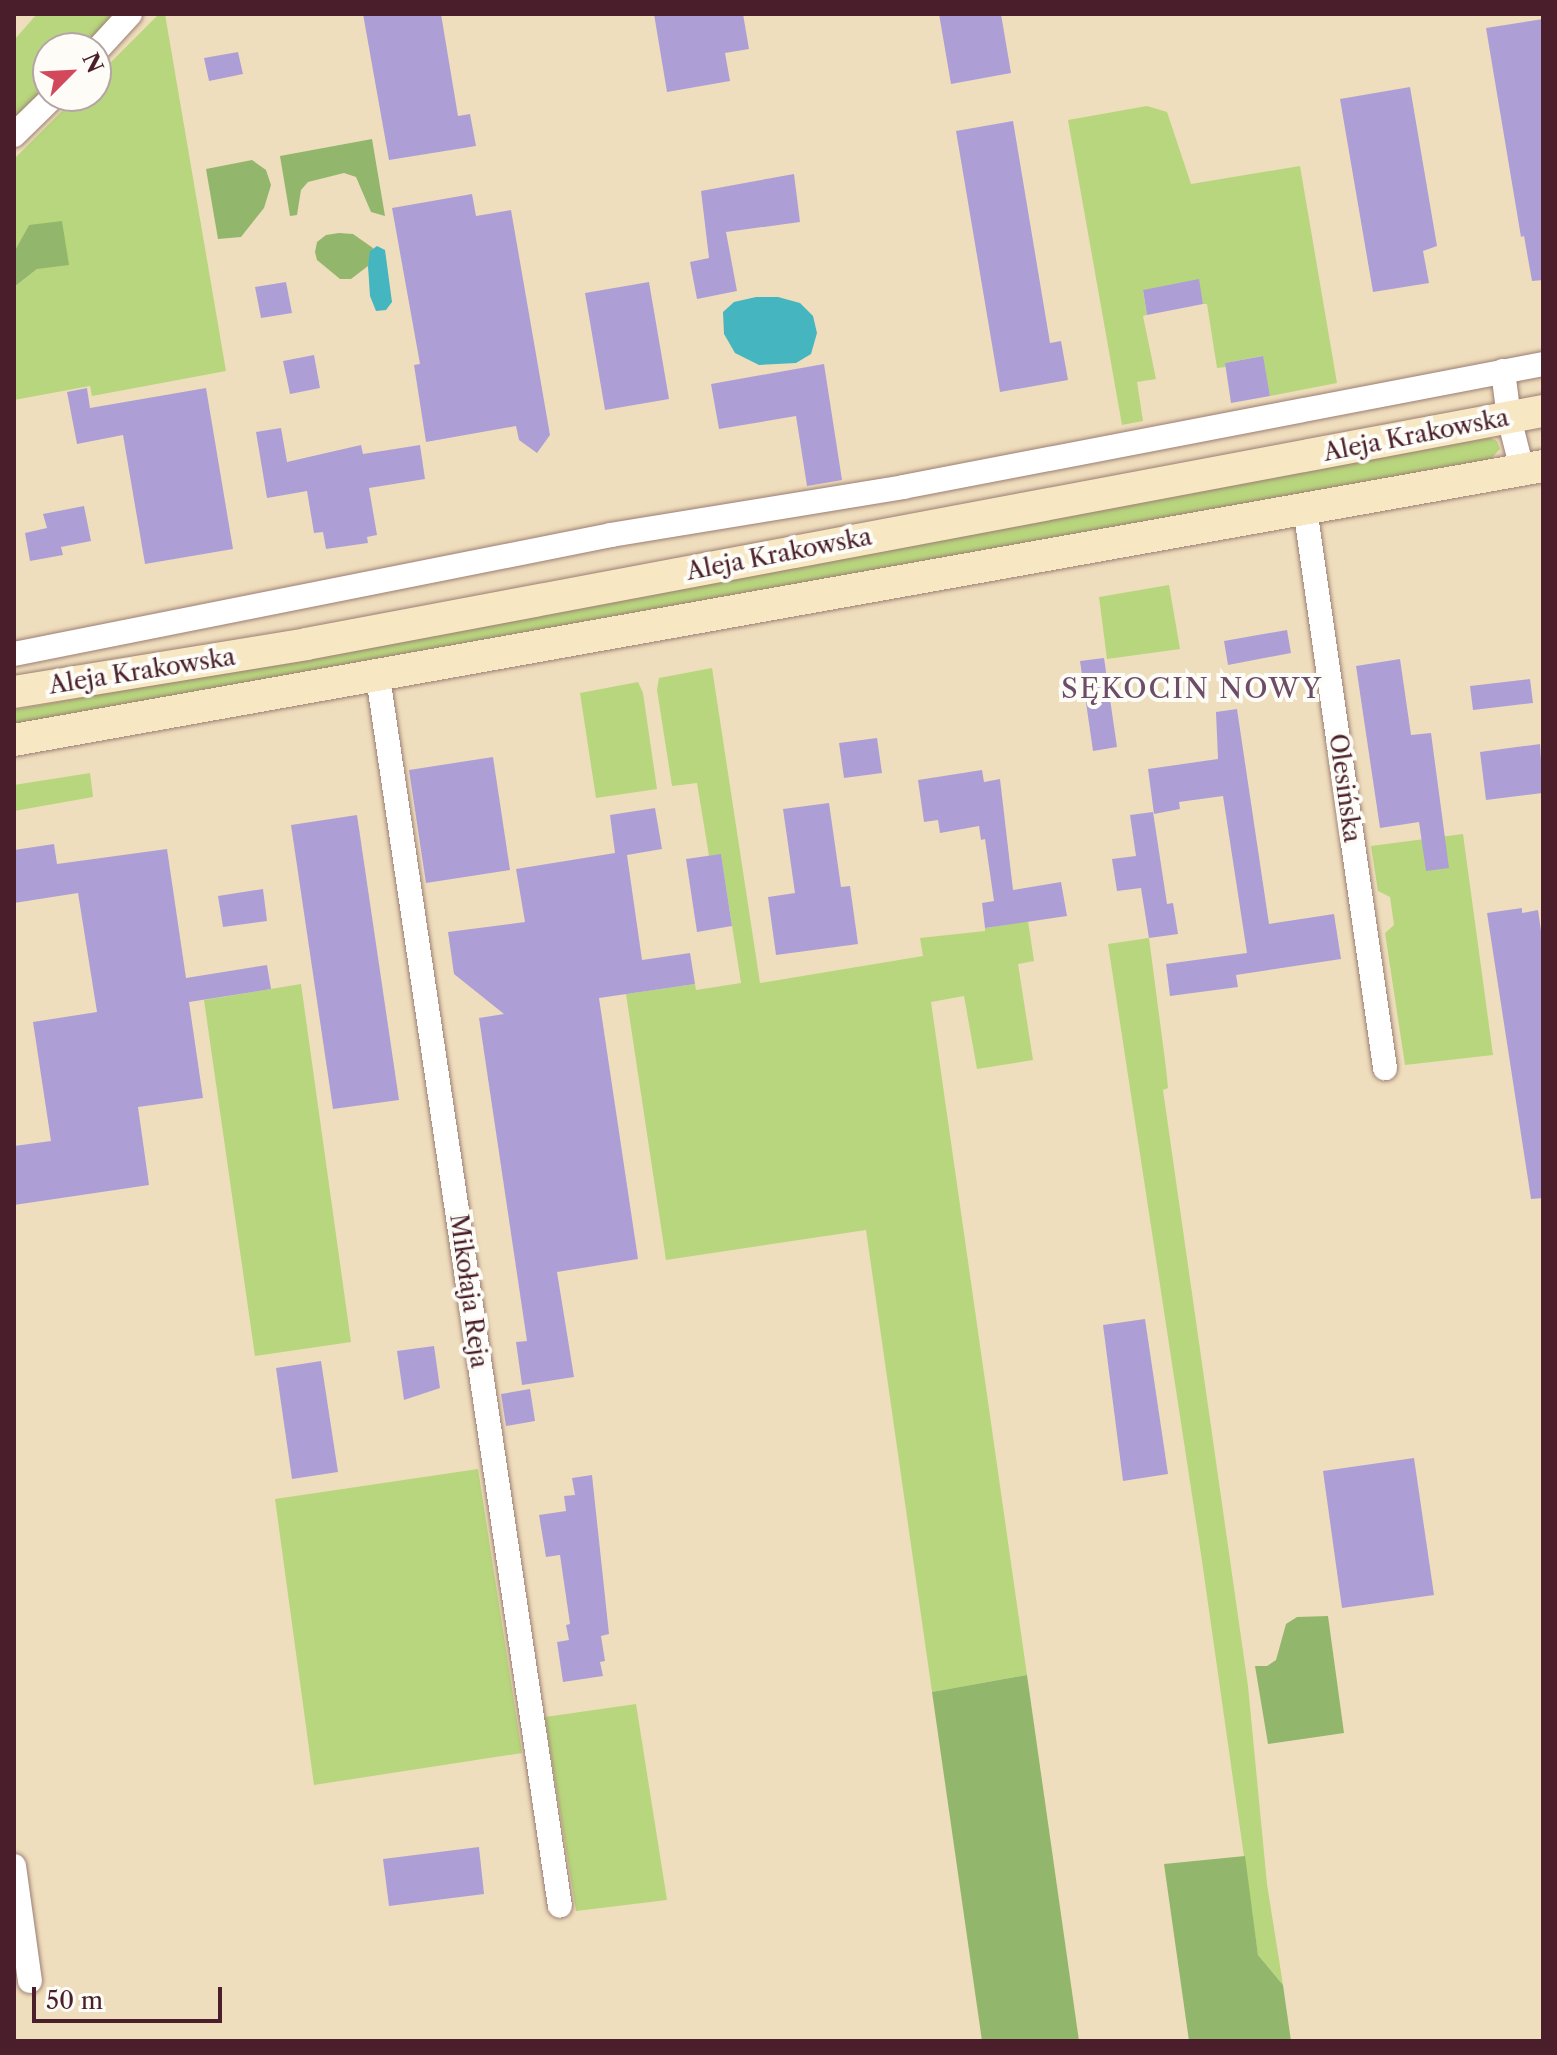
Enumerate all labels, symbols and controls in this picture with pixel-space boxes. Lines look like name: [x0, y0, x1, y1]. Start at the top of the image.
north arrow: [32, 32, 112, 112]
text: N: [76, 49, 109, 77]
street label: Aleja Krakowska: [1321, 403, 1511, 467]
street label: Aleja Krakowska: [684, 522, 874, 586]
street label: Aleja Krakowska: [47, 642, 237, 700]
district label: SĘKOCIN NOWY: [1061, 671, 1323, 705]
street label: Olesińska: [1323, 732, 1367, 844]
street label: Mikołaja Reja: [444, 1212, 494, 1370]
scale bar: [36, 1971, 226, 2021]
text: 50 m: [46, 1986, 103, 2015]

